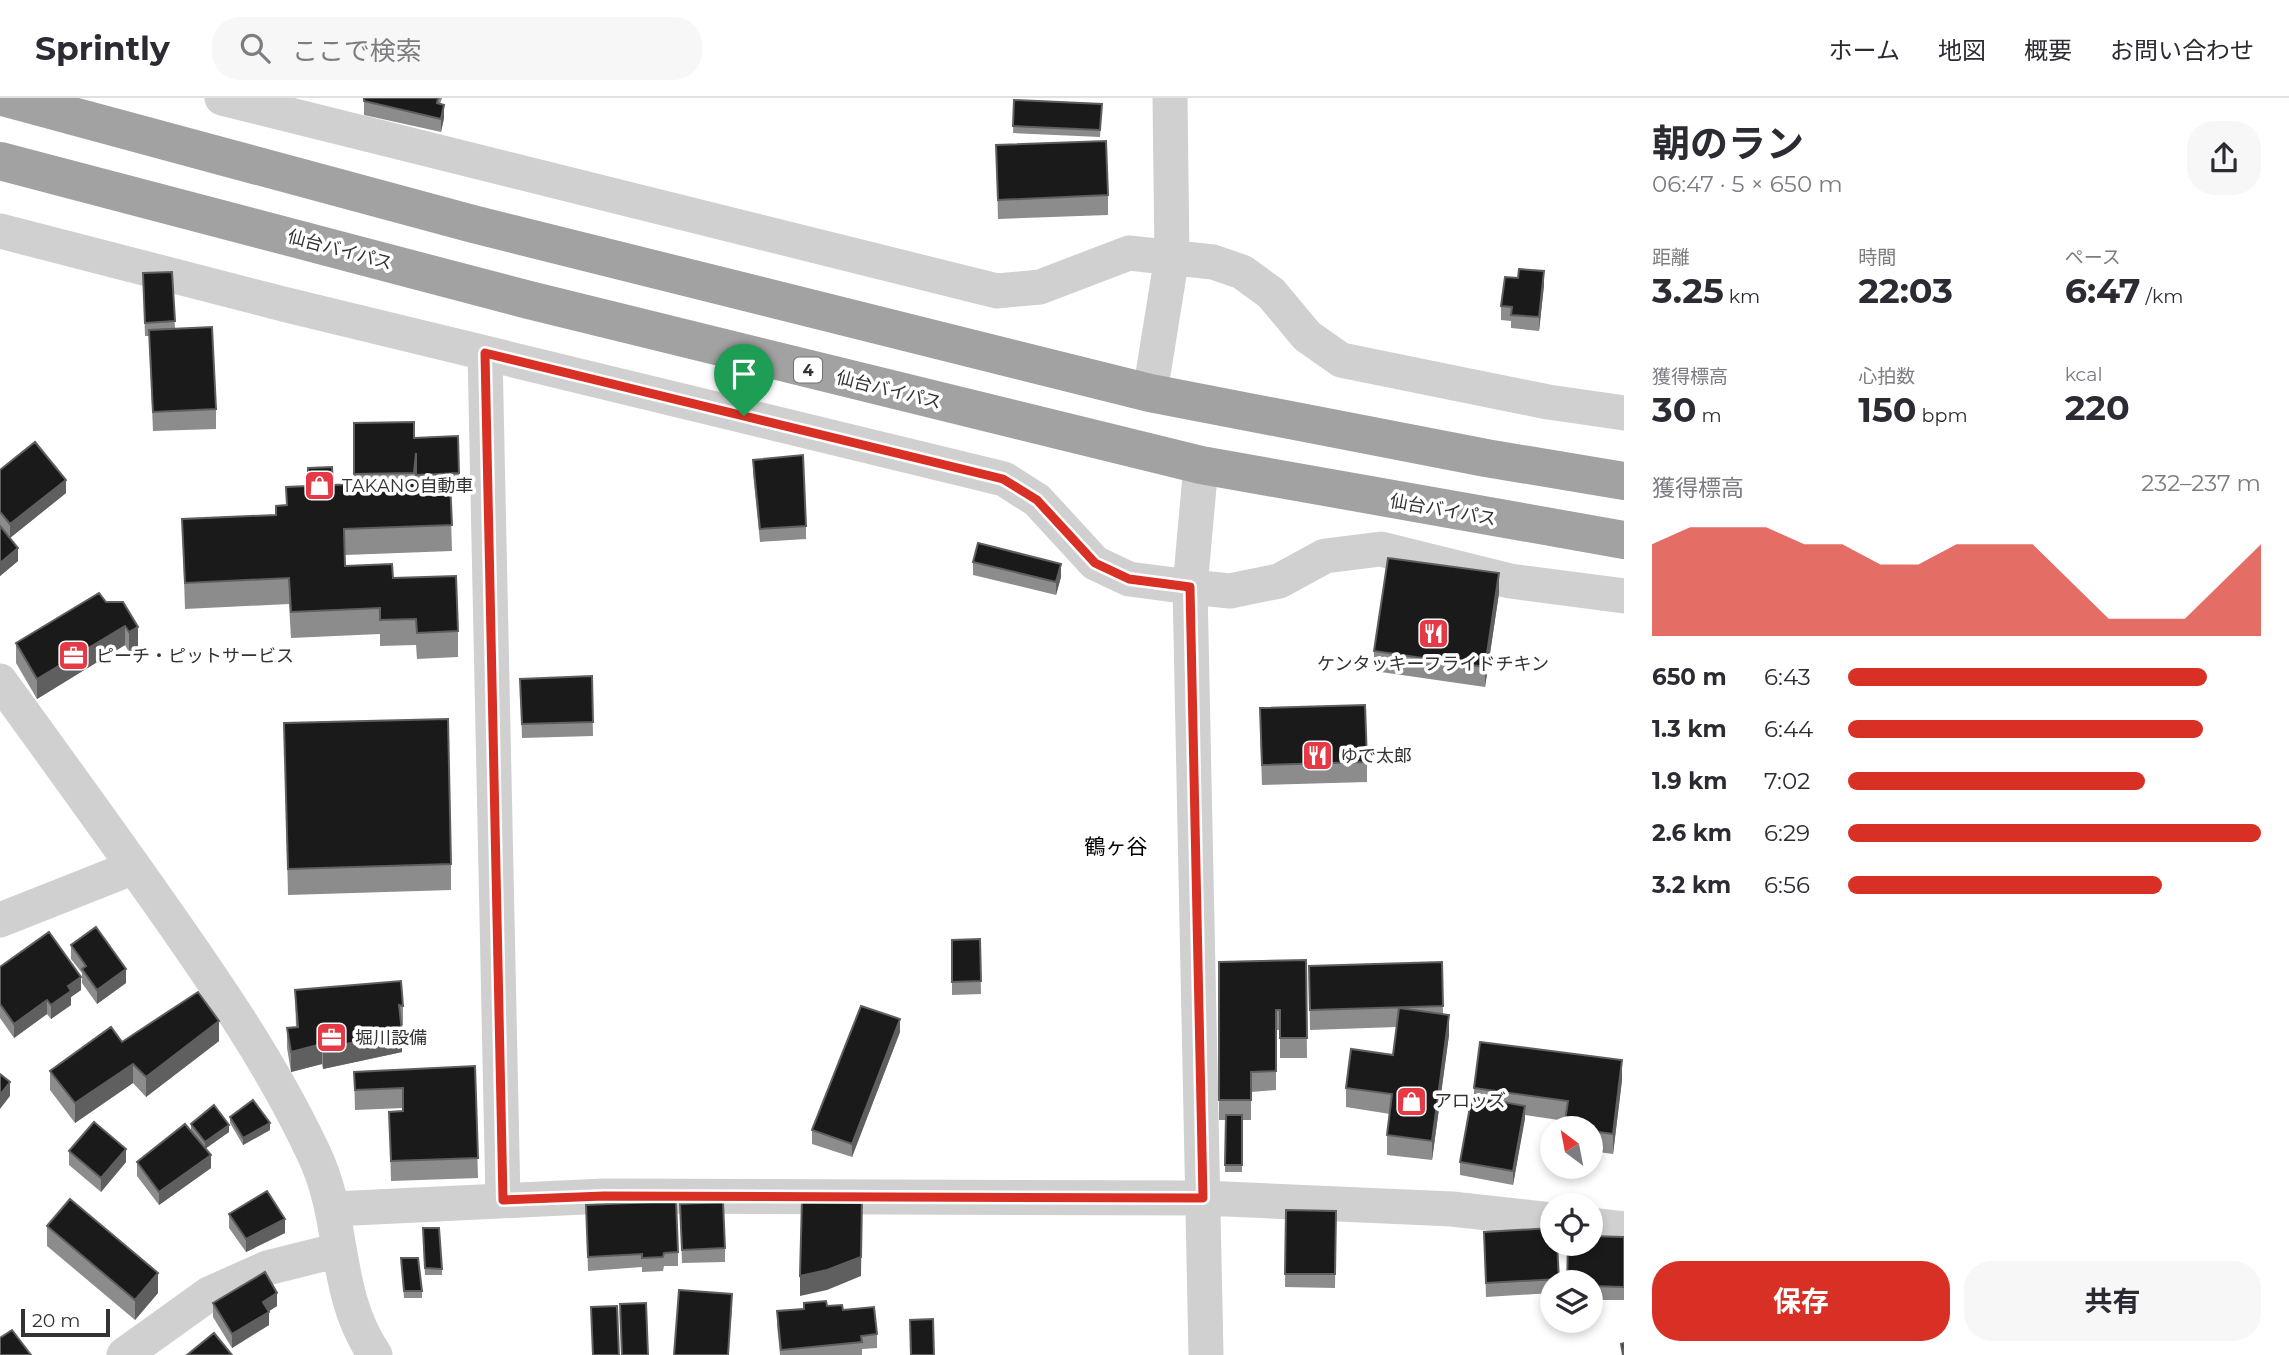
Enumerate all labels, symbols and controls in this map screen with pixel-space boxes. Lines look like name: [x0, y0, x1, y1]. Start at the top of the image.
search box: [212, 17, 702, 80]
text: Sprintly: [35, 28, 170, 68]
icon: search: [236, 29, 274, 67]
text: ここで検索: [292, 35, 422, 67]
text: ホーム: [1829, 36, 1900, 65]
text: 地図: [1938, 36, 1986, 65]
text: 概要: [2024, 36, 2072, 65]
text: お問い合わせ: [2110, 36, 2254, 65]
text: 朝のラン: [1652, 120, 1804, 167]
button: share: [2187, 121, 2261, 195]
text: 06:47 · 5 × 650 m: [1652, 170, 1843, 198]
street label: 仙台バイパス: [285, 225, 395, 275]
text: 距離: [1652, 246, 1690, 269]
text: 時間: [1858, 246, 1896, 269]
text: ペース: [2065, 246, 2121, 269]
text: 3.25: [1652, 269, 1724, 312]
text: 22:03: [1858, 269, 1953, 312]
text: 6:47: [2065, 269, 2140, 312]
text: km: [1724, 285, 1760, 308]
text: /km: [2140, 285, 2183, 308]
pin: [714, 344, 774, 416]
icon: arrive: [725, 355, 763, 393]
road number: 4: [794, 358, 822, 382]
text: kcal: [2065, 363, 2103, 386]
text: 獲得標高: [1652, 365, 1728, 388]
text: 心拍数: [1858, 365, 1915, 388]
street label: 仙台バイパス: [834, 366, 944, 414]
text: 220: [2065, 386, 2130, 429]
text: 30: [1652, 388, 1697, 431]
text: 150: [1858, 388, 1917, 431]
text: m: [1697, 404, 1722, 427]
text: bpm: [1917, 404, 1968, 427]
shop icon: TAKANO自動車: [302, 469, 336, 503]
text: 232–237 m: [2141, 469, 2261, 497]
text: 獲得標高: [1652, 474, 1744, 502]
place label: TAKANO自動車: [342, 475, 474, 497]
street label: 仙台バイパス: [1388, 490, 1498, 530]
restaurant icon: ケンタッキーフライドチキン: [1416, 616, 1450, 650]
office icon: ピーチ・ピットサービス: [56, 639, 90, 673]
place label: ピーチ・ピットサービス: [96, 645, 294, 667]
place label: ケンタッキーフライドチキン: [1317, 653, 1549, 675]
text: 650 m: [1652, 663, 1727, 691]
text: 6:43: [1764, 663, 1811, 691]
text: 1.3 km: [1652, 715, 1727, 743]
text: 6:44: [1764, 715, 1813, 743]
restaurant icon: ゆで太郎: [1300, 739, 1334, 773]
place label: ゆで太郎: [1340, 745, 1412, 767]
text: 1.9 km: [1652, 767, 1727, 795]
text: 7:02: [1764, 767, 1810, 795]
text: 2.6 km: [1652, 819, 1732, 847]
text: 6:29: [1764, 819, 1810, 847]
district label: 鶴ヶ谷: [1085, 834, 1148, 859]
text: 3.2 km: [1652, 871, 1731, 899]
text: 6:56: [1764, 871, 1810, 899]
office icon: 堀川設備: [315, 1021, 349, 1055]
place label: 堀川設備: [355, 1027, 427, 1049]
shop icon: アロッズ: [1394, 1084, 1428, 1118]
place label: アロッズ: [1434, 1090, 1506, 1112]
north arrow: [1540, 1116, 1603, 1180]
map controls: [1540, 1116, 1603, 1333]
button: locate: [1540, 1193, 1603, 1256]
button: 保存: [1652, 1261, 1950, 1341]
button: 共有: [1964, 1261, 2261, 1341]
button: layers: [1540, 1270, 1603, 1333]
scale bar: [21, 1306, 110, 1338]
text: 20 m: [32, 1309, 80, 1332]

